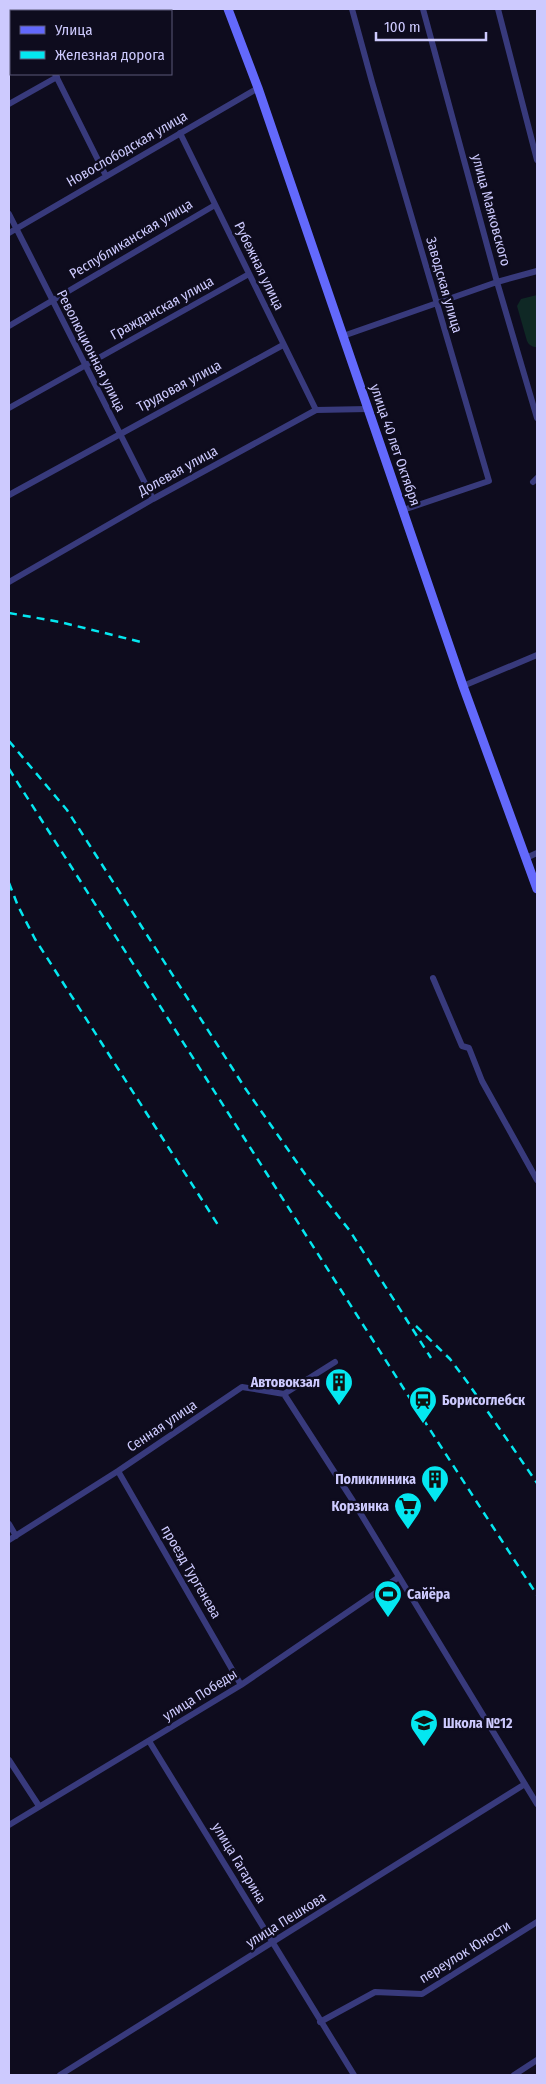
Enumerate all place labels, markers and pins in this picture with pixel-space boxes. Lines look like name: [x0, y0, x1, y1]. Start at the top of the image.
building icon: Автовокзал: [324, 1367, 354, 1406]
place label: Автовокзал: [250, 1374, 320, 1391]
station icon: Борисоглебск: [408, 1385, 438, 1424]
place label: Борисоглебск: [442, 1392, 526, 1409]
building icon: Поликлиника: [420, 1464, 450, 1503]
place label: Поликлиника: [335, 1471, 416, 1488]
supermarket icon: Корзинка: [393, 1491, 423, 1530]
place label: Корзинка: [332, 1498, 389, 1515]
sports icon: Сайёра: [373, 1579, 403, 1618]
place label: Сайёра: [407, 1586, 450, 1603]
school or university icon: Школа №12: [409, 1708, 439, 1747]
place label: Школа №12: [443, 1715, 513, 1732]

